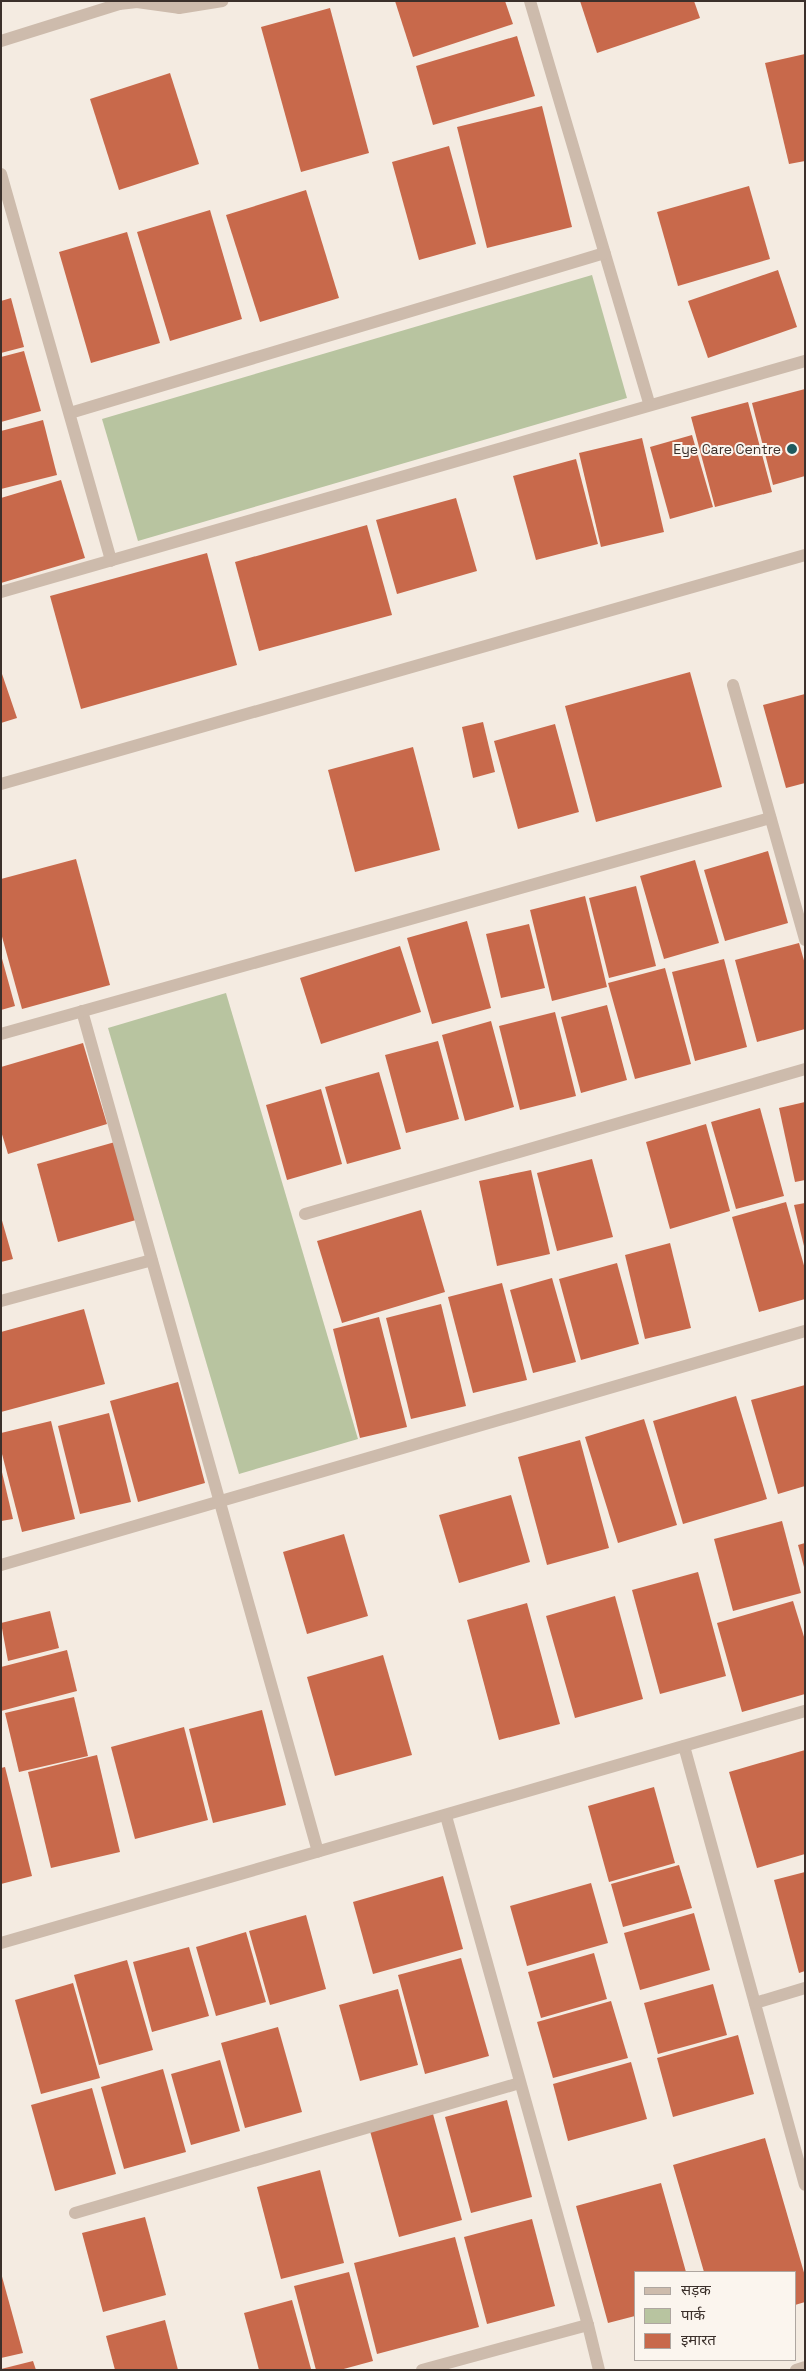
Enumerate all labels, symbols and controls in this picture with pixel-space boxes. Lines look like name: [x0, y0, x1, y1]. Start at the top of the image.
place label: Eye Care Centre: [673, 441, 781, 457]
marker: Eye Care Centre: [785, 442, 799, 456]
legend: [634, 2271, 796, 2361]
text: सड़क: [681, 2280, 711, 2299]
text: पार्क: [681, 2305, 705, 2324]
text: इमारत: [681, 2330, 716, 2349]

